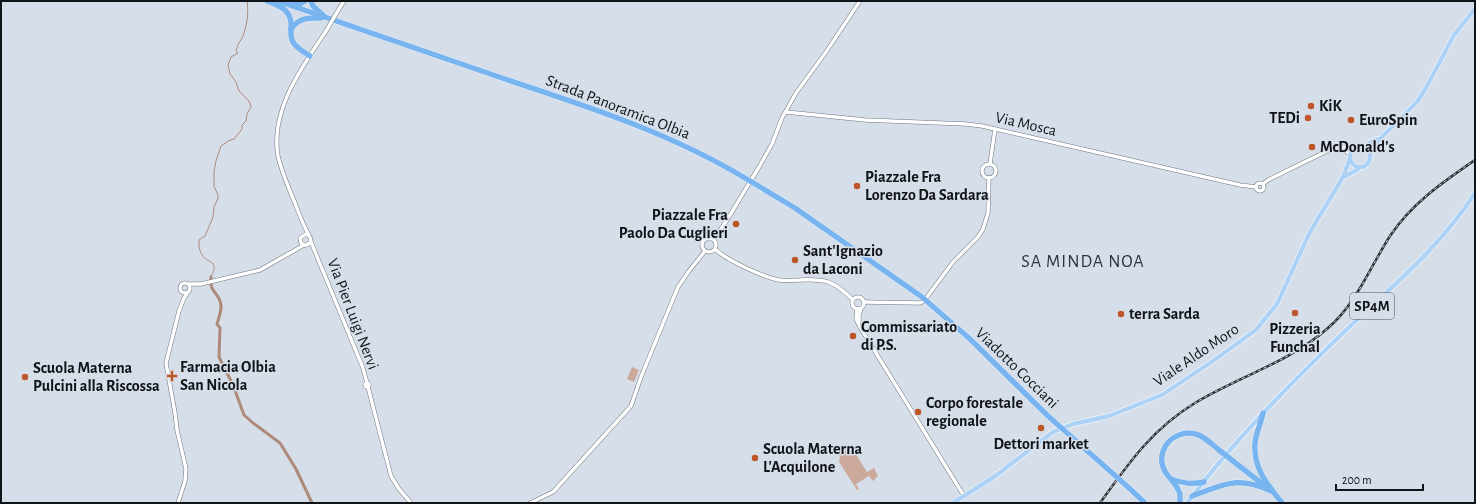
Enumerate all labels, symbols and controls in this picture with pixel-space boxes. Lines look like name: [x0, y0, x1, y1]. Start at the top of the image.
street label: Strada Panoramica Olbia: [544, 72, 692, 142]
place label: KiK: [1319, 98, 1343, 114]
marker: KiK: [1306, 101, 1316, 111]
street label: Via Mosca: [994, 109, 1058, 139]
place label: TEDi: [1269, 110, 1300, 126]
place label: EuroSpin: [1359, 112, 1418, 128]
marker: TEDi: [1303, 113, 1313, 123]
marker: EuroSpin: [1346, 115, 1356, 125]
place label: McDonald's: [1320, 139, 1395, 155]
marker: McDonald's: [1307, 142, 1317, 152]
place label: Piazzale Fra Lorenzo Da Sardara: [865, 169, 989, 203]
marker: Piazzale Fra Lorenzo Da Sardara: [852, 181, 862, 191]
place label: Piazzale Fra Paolo Da Cuglieri: [619, 207, 728, 241]
marker: Piazzale Fra Paolo Da Cuglieri: [731, 219, 741, 229]
place label: Sant'Ignazio da Laconi: [803, 243, 883, 277]
district label: SA MINDA NOA: [1021, 253, 1145, 271]
marker: Sant'Ignazio da Laconi: [790, 255, 800, 265]
street label: Via Pier Luigi Nervi: [325, 256, 381, 372]
road number: SP4M: [1350, 293, 1394, 319]
place label: terra Sarda: [1129, 306, 1200, 322]
marker: Pizzeria Funchal: [1290, 308, 1300, 318]
marker: terra Sarda: [1116, 309, 1126, 319]
place label: Commissariato di P.S.: [861, 319, 957, 353]
street label: Viale Aldo Moro: [1150, 321, 1242, 389]
place label: Pizzeria Funchal: [1269, 321, 1321, 355]
street label: Viadotto Cocciani: [972, 325, 1062, 411]
marker: Commissariato di P.S.: [848, 331, 858, 341]
place label: Farmacia Olbia San Nicola: [180, 359, 276, 393]
place label: Scuola Materna Pulcini alla Riscossa: [33, 360, 160, 394]
marker: Farmacia Olbia San Nicola: [167, 371, 177, 381]
marker: Scuola Materna Pulcini alla Riscossa: [20, 372, 30, 382]
place label: Corpo forestale regionale: [926, 395, 1023, 429]
marker: Corpo forestale regionale: [913, 407, 923, 417]
marker: Dettori market: [1036, 423, 1046, 433]
place label: Dettori market: [993, 436, 1089, 452]
place label: Scuola Materna L'Acquilone: [763, 441, 863, 475]
marker: Scuola Materna L'Acquilone: [750, 453, 760, 463]
scale bar: [1336, 466, 1423, 492]
text: 200 m: [1342, 474, 1372, 486]

